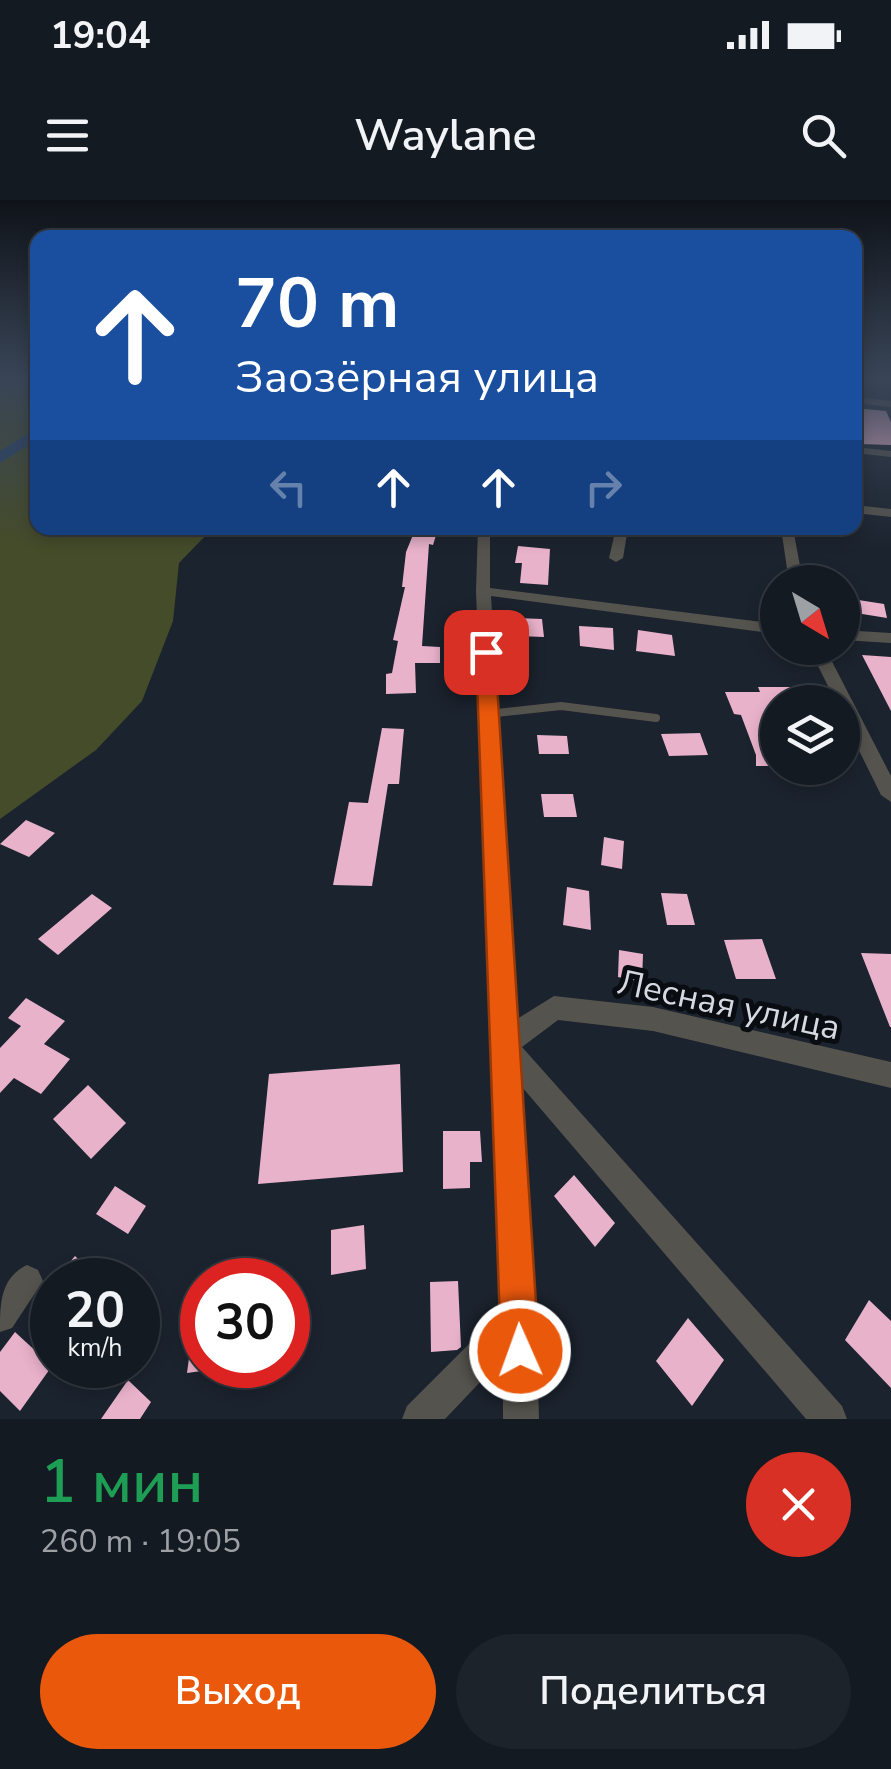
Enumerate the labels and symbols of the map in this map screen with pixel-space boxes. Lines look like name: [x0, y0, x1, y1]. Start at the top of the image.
north arrow: [760, 565, 860, 665]
pin: [444, 610, 529, 695]
street label: Лесная улица: [613, 958, 845, 1052]
speed limit sign: 30: [180, 1258, 310, 1388]
position arrow: [468, 1299, 572, 1403]

